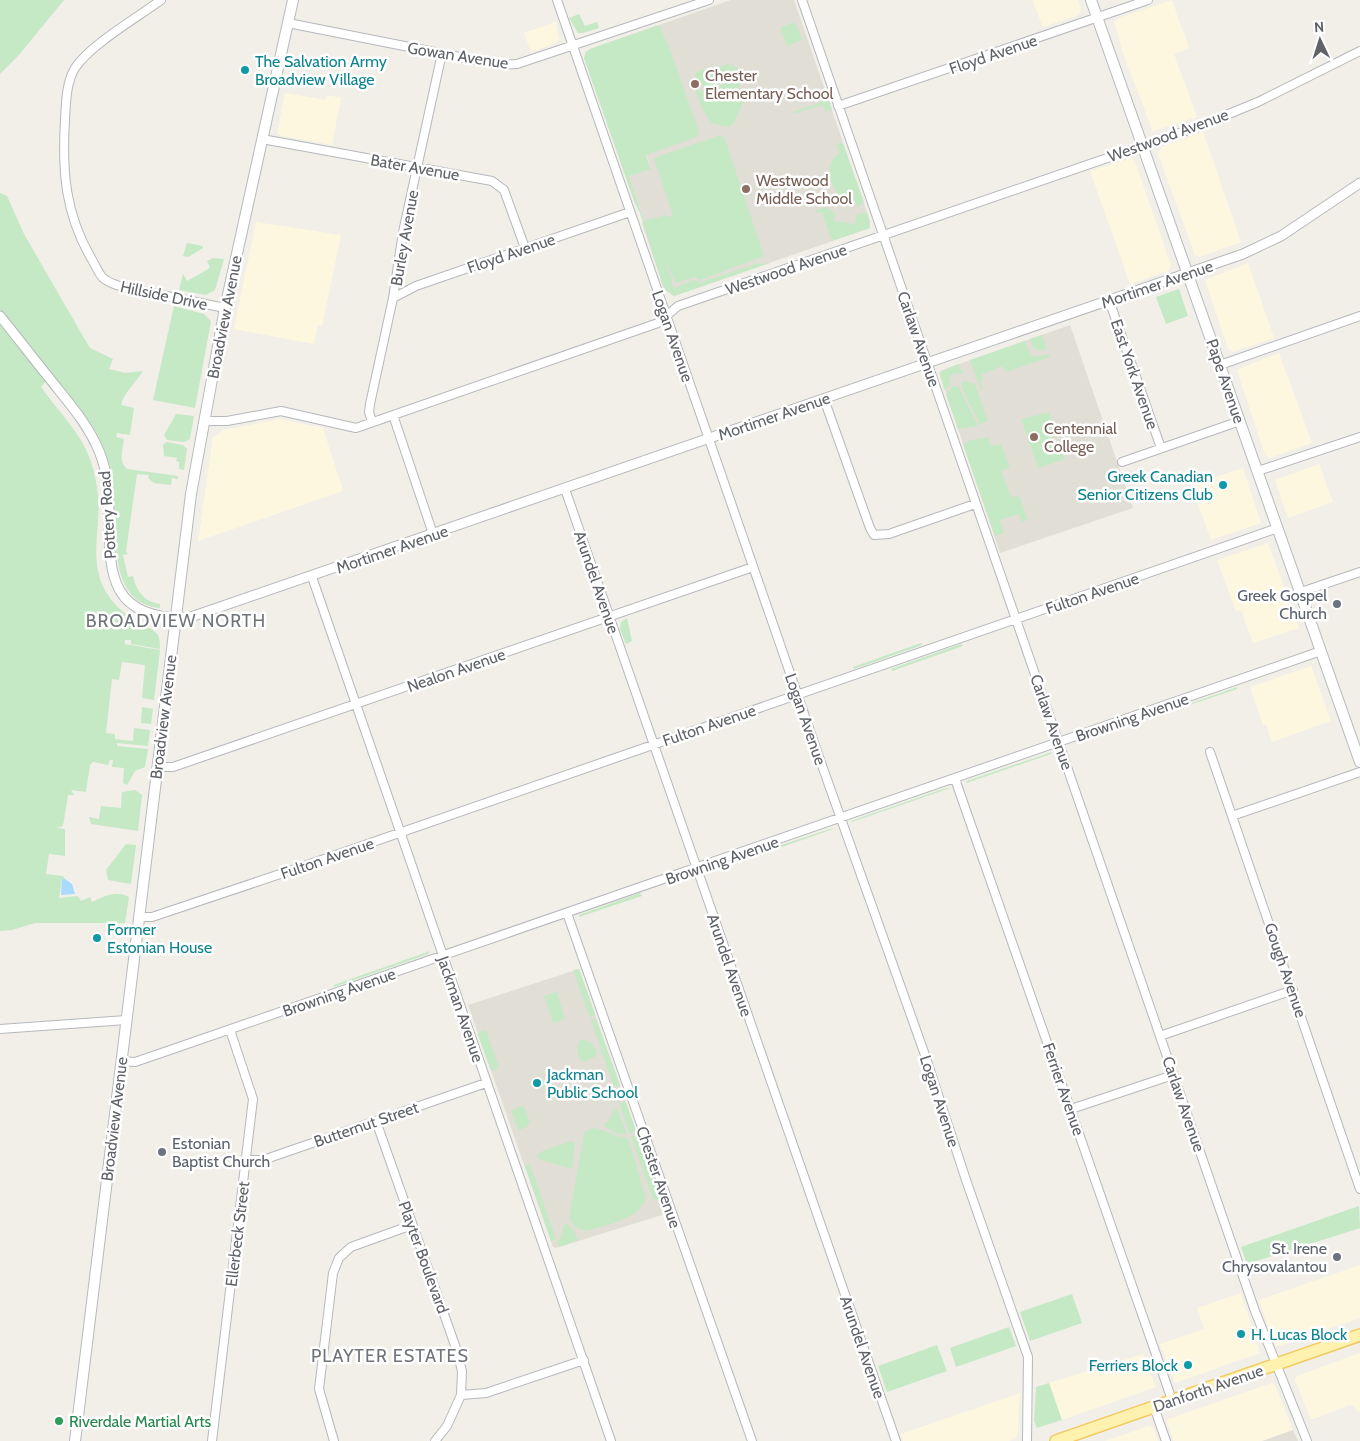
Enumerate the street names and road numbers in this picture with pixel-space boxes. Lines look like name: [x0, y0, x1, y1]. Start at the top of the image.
street label: Floyd Avenue: [947, 31, 1040, 78]
street label: Gowan Avenue: [406, 38, 510, 73]
street label: Westwood Avenue: [1105, 105, 1231, 166]
street label: Bater Avenue: [369, 150, 461, 185]
street label: Burley Avenue: [387, 189, 422, 288]
street label: Floyd Avenue: [465, 230, 558, 277]
street label: Westwood Avenue: [723, 240, 849, 299]
street label: Broadview Avenue: [203, 254, 246, 380]
street label: Mortimer Avenue: [1099, 256, 1216, 313]
street label: Hillside Drive: [119, 277, 209, 314]
street label: Logan Avenue: [648, 288, 697, 384]
street label: Carlaw Avenue: [893, 289, 944, 389]
street label: East York Avenue: [1107, 317, 1162, 432]
street label: Pape Avenue: [1202, 336, 1249, 426]
street label: Mortimer Avenue: [716, 388, 833, 445]
street label: Pottery Road: [95, 470, 120, 560]
street label: Mortimer Avenue: [334, 521, 451, 578]
street label: Arundel Avenue: [570, 528, 623, 636]
street label: Fulton Avenue: [1043, 569, 1141, 618]
street label: Nealon Avenue: [405, 645, 508, 696]
street label: Broadview Avenue: [146, 654, 181, 780]
street label: Logan Avenue: [781, 671, 830, 767]
street label: Carlaw Avenue: [1026, 672, 1077, 772]
street label: Browning Avenue: [1073, 689, 1191, 746]
street label: Fulton Avenue: [660, 701, 758, 750]
street label: Browning Avenue: [663, 832, 781, 889]
street label: Fulton Avenue: [278, 834, 376, 883]
street label: Arundel Avenue: [703, 911, 756, 1019]
street label: Gough Avenue: [1260, 920, 1311, 1020]
street label: Jackman Avenue: [433, 953, 488, 1065]
street label: Browning Avenue: [280, 964, 398, 1021]
street label: Ferrier Avenue: [1039, 1040, 1088, 1138]
street label: Logan Avenue: [916, 1053, 963, 1150]
street label: Carlaw Avenue: [1158, 1054, 1209, 1154]
street label: Broadview Avenue: [97, 1056, 132, 1182]
street label: Butternut Street: [311, 1098, 421, 1151]
street label: Chester Avenue: [632, 1124, 685, 1230]
street label: Ellerbeck Street: [222, 1180, 253, 1288]
street label: Playter Boulevard: [394, 1198, 453, 1316]
street label: Arundel Avenue: [836, 1293, 889, 1401]
street label: Danforth Avenue: [1150, 1361, 1266, 1416]

